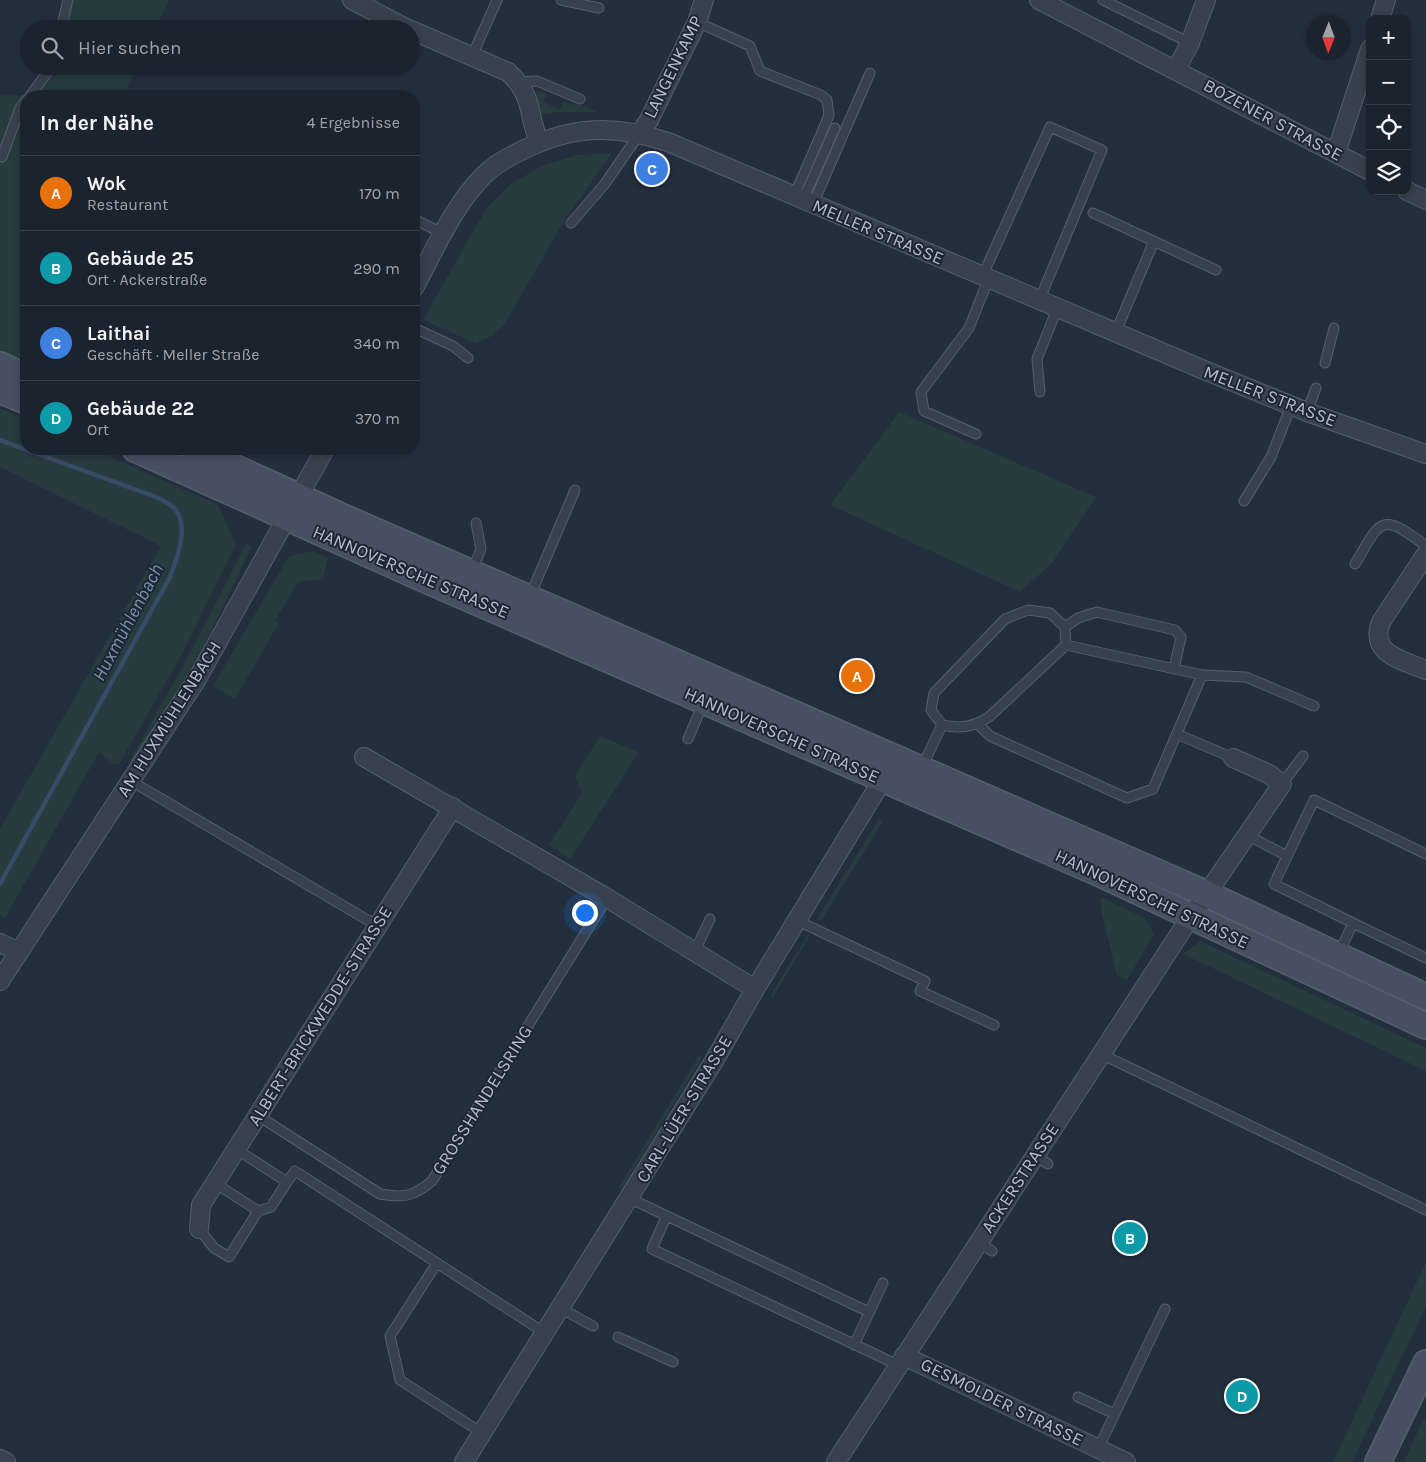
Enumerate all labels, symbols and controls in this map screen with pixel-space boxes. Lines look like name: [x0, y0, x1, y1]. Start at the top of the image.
street label: LANGENKAMP: [639, 12, 707, 122]
north arrow: [1306, 15, 1351, 60]
map controls: [1366, 15, 1411, 195]
button: +: [1366, 15, 1411, 60]
search box: [20, 20, 420, 75]
icon: search: [38, 34, 66, 62]
text: Hier suchen: [78, 37, 181, 59]
button: −: [1366, 60, 1411, 105]
street label: BOZENER STRASSE: [1200, 74, 1346, 166]
button: locate: [1366, 105, 1411, 150]
text: In der Nähe: [40, 111, 154, 135]
text: 4 Ergebnisse: [307, 113, 400, 132]
pin: C: [636, 150, 668, 188]
button: layers: [1366, 150, 1411, 195]
text: Wok: [87, 173, 126, 195]
text: A: [51, 184, 61, 203]
text: 170 m: [359, 184, 400, 203]
street label: MELLER STRASSE: [809, 194, 947, 270]
text: Restaurant: [87, 195, 168, 214]
text: Gebäude 25: [87, 248, 194, 270]
text: B: [51, 259, 61, 278]
text: 290 m: [353, 259, 400, 278]
text: Ort · Ackerstraße: [87, 270, 207, 289]
text: Laithai: [87, 323, 150, 345]
text: C: [51, 334, 61, 353]
text: 340 m: [353, 334, 400, 353]
text: Geschäft · Meller Straße: [87, 345, 259, 364]
street label: MELLER STRASSE: [1200, 361, 1340, 431]
text: Gebäude 22: [87, 398, 194, 420]
text: D: [51, 409, 61, 428]
text: 370 m: [355, 409, 400, 428]
text: Ort: [87, 420, 109, 439]
street label: HANNOVERSCHE STRASSE: [309, 521, 513, 623]
water label: Huxmühlenbach: [88, 560, 168, 685]
street label: AM HUXMÜHLENBACH: [112, 637, 226, 801]
pin: A: [841, 657, 873, 695]
street label: HANNOVERSCHE STRASSE: [681, 682, 883, 788]
street label: HANNOVERSCHE STRASSE: [1052, 844, 1252, 954]
your location: [572, 900, 598, 926]
street label: ALBERT-BRICKWEDDE-STRASSE: [243, 902, 397, 1130]
street label: GROSSHANDELSRING: [427, 1021, 537, 1179]
street label: CARL-LÜER-STRASSE: [631, 1031, 737, 1187]
street label: ACKERSTRASSE: [976, 1119, 1064, 1237]
pin: B: [1114, 1219, 1146, 1257]
street label: GESMOLDER STRASSE: [917, 1353, 1087, 1451]
pin: D: [1226, 1377, 1258, 1415]

